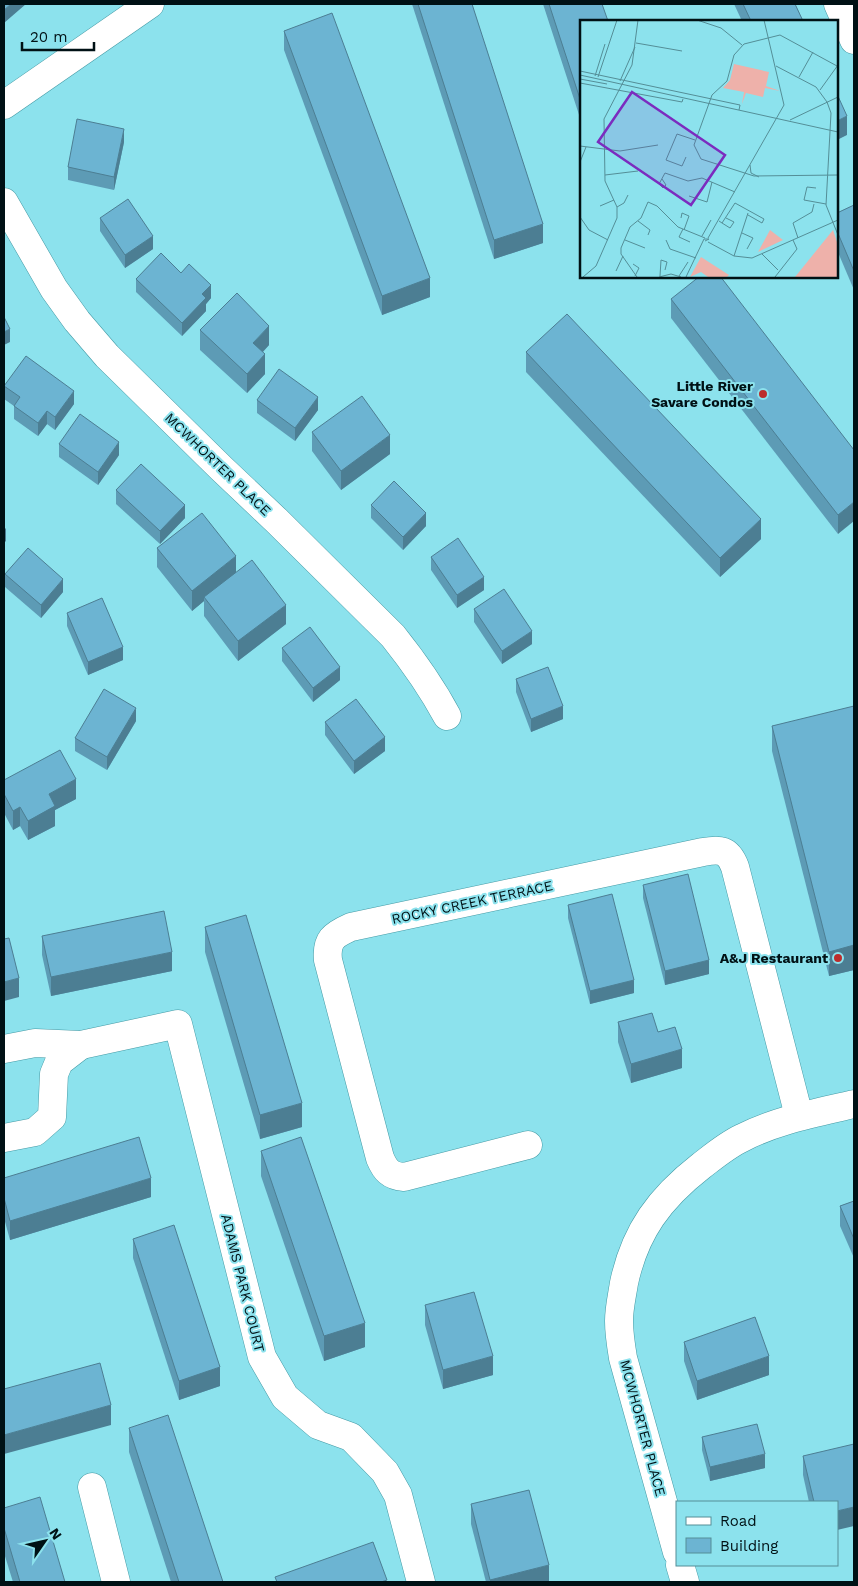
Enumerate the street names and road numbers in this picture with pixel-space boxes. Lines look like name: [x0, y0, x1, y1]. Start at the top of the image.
street label: MCWHORTER PLACE: [162, 409, 274, 519]
street label: ROCKY CREEK TERRACE: [390, 877, 554, 927]
street label: ADAMS PARK COURT: [218, 1212, 268, 1354]
street label: MCWHORTER PLACE: [617, 1358, 669, 1498]

